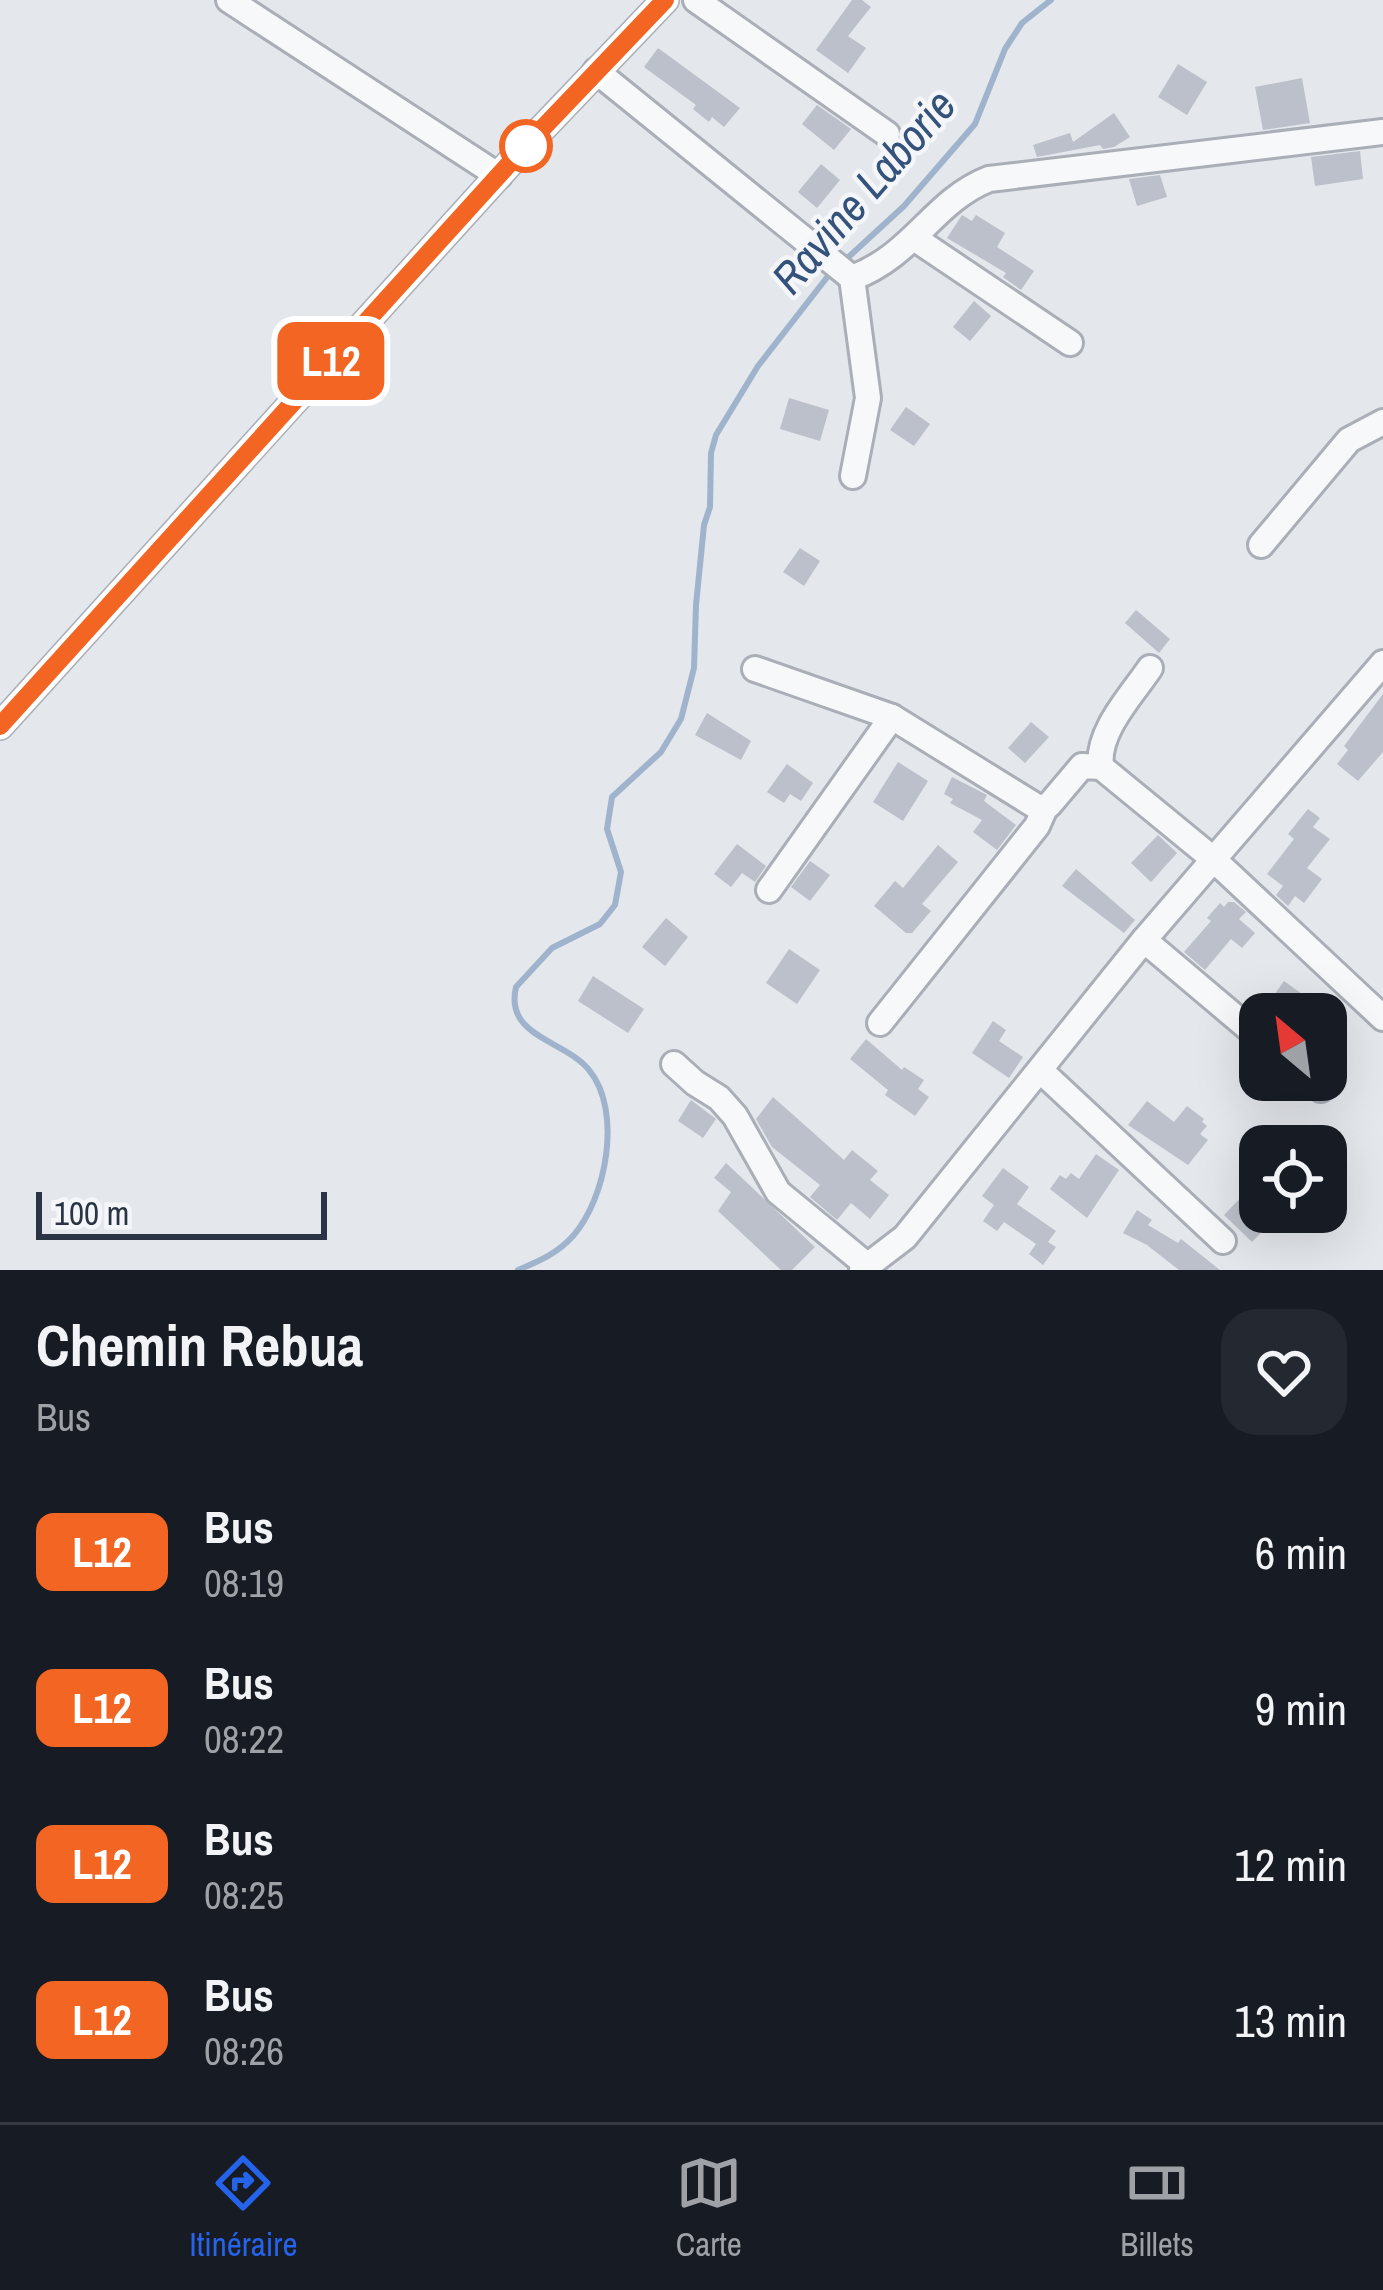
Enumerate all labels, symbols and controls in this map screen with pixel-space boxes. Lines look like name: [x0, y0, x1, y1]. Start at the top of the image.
water label: Ravine Laborie: [757, 76, 969, 306]
unlabelled marker: [501, 121, 551, 171]
line badge: L12: [262, 322, 400, 400]
text: L12: [301, 333, 361, 389]
north arrow: [1239, 993, 1347, 1101]
map controls: [1239, 993, 1347, 1233]
button: locate: [1239, 1125, 1347, 1233]
scale bar: [36, 1186, 327, 1239]
text: 100 m: [54, 1191, 129, 1235]
text: Chemin Rebua: [36, 1307, 363, 1384]
button: heart: [1221, 1309, 1347, 1435]
text: Bus: [36, 1391, 91, 1443]
text: Bus: [204, 1496, 274, 1557]
text: 6 min: [1255, 1522, 1347, 1583]
text: L12: [72, 1524, 132, 1580]
text: 08:19: [204, 1557, 284, 1609]
text: Bus: [204, 1652, 274, 1713]
text: 9 min: [1255, 1678, 1347, 1739]
text: L12: [72, 1680, 132, 1736]
text: 08:22: [204, 1713, 284, 1765]
text: Bus: [204, 1808, 274, 1869]
text: 12 min: [1234, 1834, 1347, 1895]
text: L12: [72, 1836, 132, 1892]
text: 08:25: [204, 1869, 284, 1921]
text: Bus: [204, 1964, 274, 2025]
text: 13 min: [1234, 1990, 1347, 2051]
text: L12: [72, 1992, 132, 2048]
text: 08:26: [204, 2025, 284, 2077]
tab: Itinéraire: [189, 2150, 297, 2266]
tab: Carte: [676, 2150, 742, 2266]
tab: Billets: [1120, 2150, 1194, 2266]

